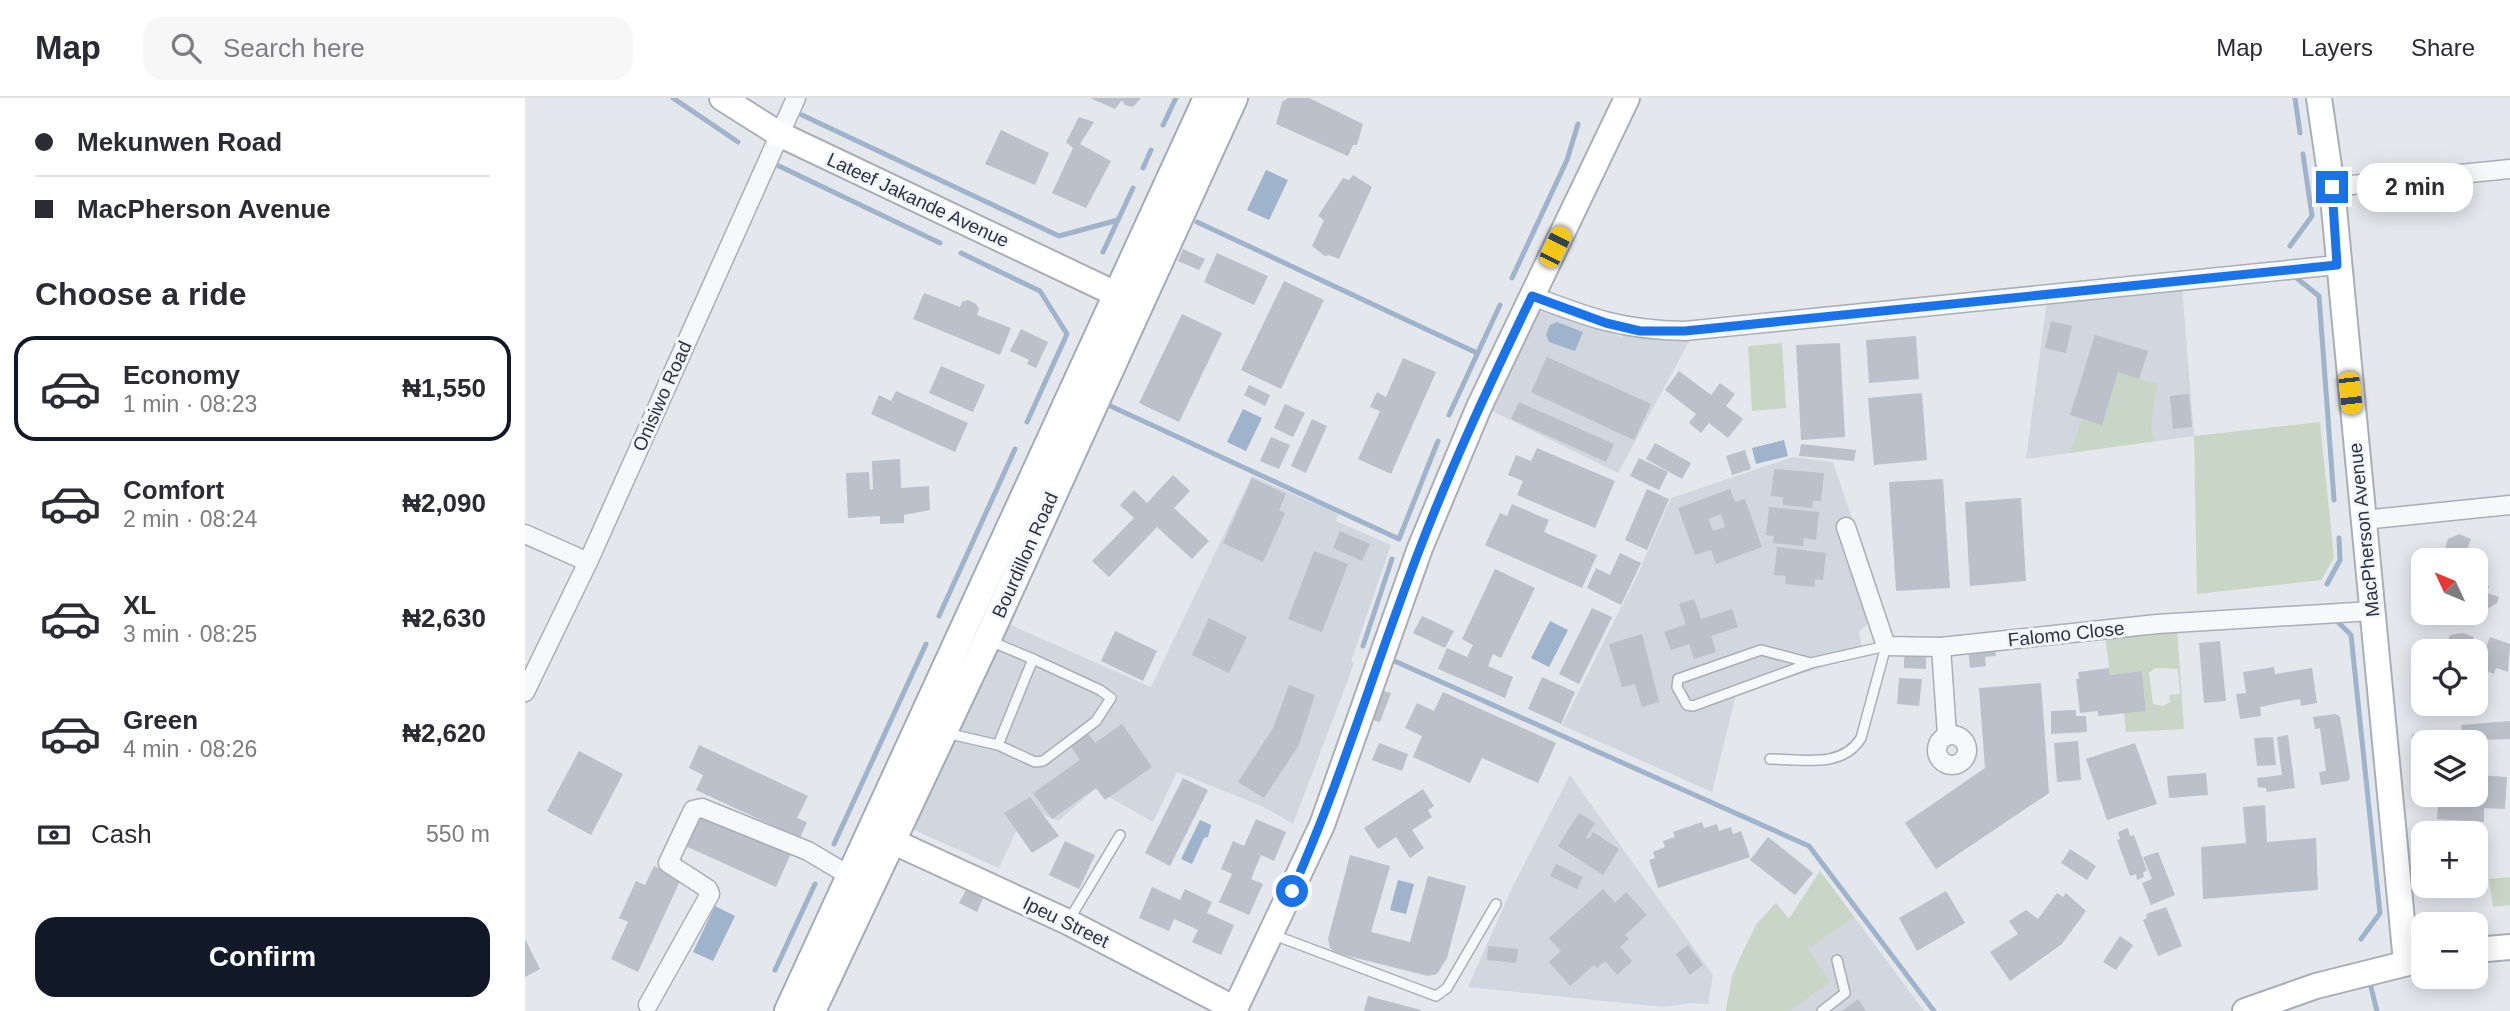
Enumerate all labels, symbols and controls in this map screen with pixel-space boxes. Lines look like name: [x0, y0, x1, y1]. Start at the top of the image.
search box: [143, 17, 633, 80]
text: Map: [35, 29, 101, 66]
icon: search: [167, 29, 205, 67]
text: Search here: [223, 33, 365, 63]
text: Map: [2216, 34, 2263, 61]
text: Layers: [2301, 34, 2373, 61]
text: Share: [2411, 34, 2475, 61]
text: Mekunwen Road: [77, 127, 282, 157]
street label: Lateef Jakande Avenue: [824, 149, 1012, 251]
callout: 2 min: [2357, 162, 2472, 212]
route end: [2316, 171, 2348, 203]
text: 2 min: [2385, 174, 2445, 200]
text: MacPherson Avenue: [77, 194, 331, 224]
car: [1537, 224, 1574, 270]
text: Choose a ride: [35, 276, 247, 312]
street label: Onisiwo Road: [628, 338, 696, 454]
icon: car: [39, 357, 102, 420]
text: Economy: [123, 360, 240, 390]
car: [2338, 371, 2363, 415]
text: ₦1,550: [402, 373, 486, 403]
text: 1 min · 08:23: [123, 391, 257, 417]
street label: MacPherson Avenue: [2344, 442, 2384, 618]
icon: car: [39, 472, 102, 535]
text: Comfort: [123, 475, 224, 505]
text: ₦2,090: [402, 488, 486, 518]
street label: Bourdillon Road: [988, 489, 1062, 621]
text: 2 min · 08:24: [123, 506, 257, 532]
north arrow: [2411, 548, 2489, 625]
map controls: [2411, 548, 2488, 989]
icon: car: [39, 587, 102, 650]
text: XL: [123, 590, 156, 620]
text: ₦2,630: [402, 603, 486, 633]
street label: Falomo Close: [2007, 617, 2125, 651]
text: 3 min · 08:25: [123, 621, 257, 647]
button: locate: [2411, 639, 2488, 716]
icon: car: [39, 702, 102, 765]
text: Green: [123, 705, 198, 735]
text: ₦2,620: [402, 718, 486, 748]
button: layers: [2411, 730, 2488, 807]
text: 4 min · 08:26: [123, 736, 257, 762]
icon: cash: [35, 816, 73, 854]
text: Cash: [91, 819, 152, 849]
text: 550 m: [426, 821, 490, 847]
button: +: [2411, 821, 2488, 898]
route start: [1276, 875, 1308, 907]
street label: Ipeu Street: [1020, 892, 1113, 952]
button: −: [2411, 912, 2488, 989]
button: Confirm: [35, 917, 490, 997]

